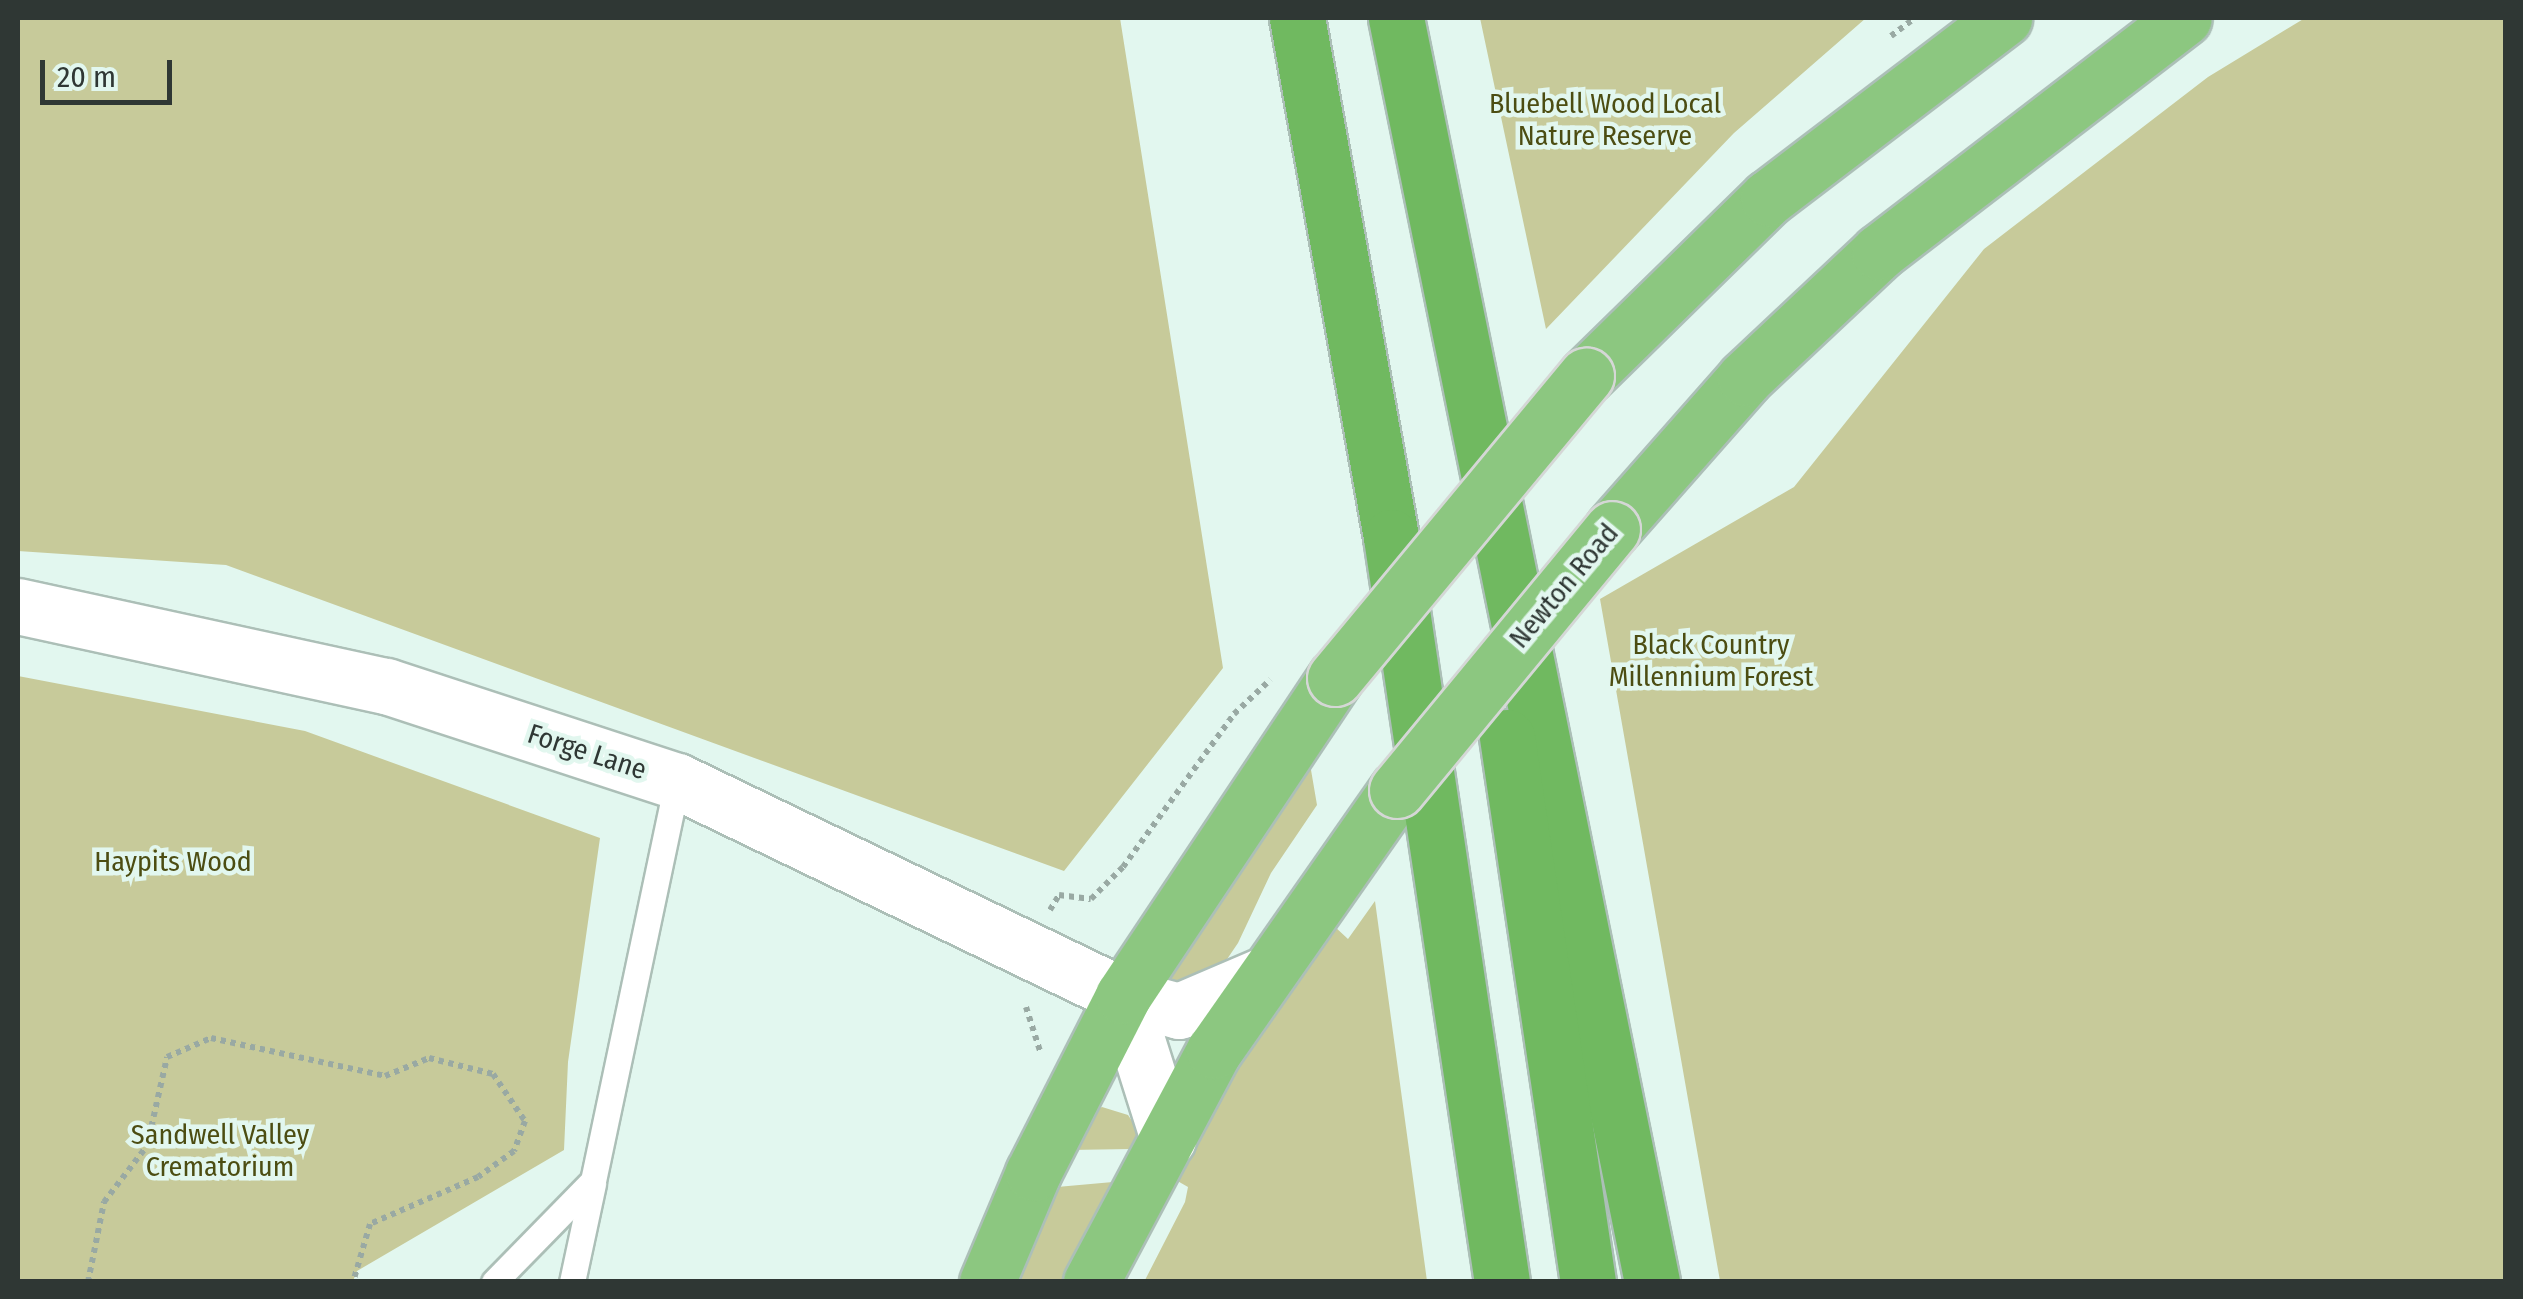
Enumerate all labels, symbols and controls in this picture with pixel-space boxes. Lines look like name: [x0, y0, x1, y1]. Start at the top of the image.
scale bar: [45, 40, 178, 102]
text: 20 m: [57, 59, 116, 95]
park label: Bluebell Wood Local Nature Reserve: [1489, 87, 1721, 153]
street label: Newton Road: [1502, 517, 1626, 655]
park label: Black Country Millennium Forest: [1609, 628, 1813, 694]
street label: Forge Lane: [523, 717, 651, 787]
park label: Haypits Wood: [94, 845, 252, 879]
park label: Sandwell Valley Crematorium: [131, 1118, 309, 1184]

